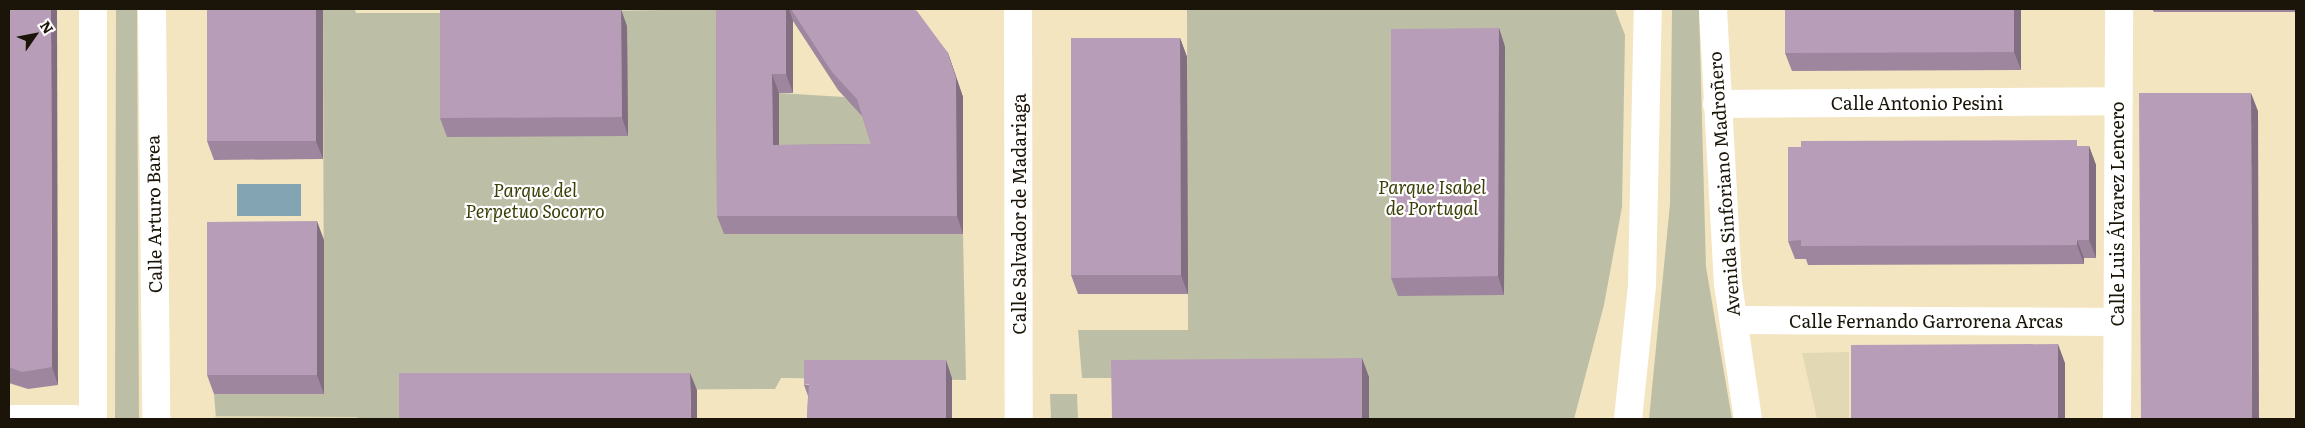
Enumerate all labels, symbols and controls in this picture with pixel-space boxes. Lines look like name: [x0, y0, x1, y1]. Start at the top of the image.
north arrow: [10, 10, 60, 60]
text: N: [36, 16, 59, 37]
street label: Avenida Sinforiano Madroñero: [1704, 51, 1744, 317]
street label: Calle Antonio Pesini: [1831, 92, 2003, 114]
street label: Calle Salvador de Madariaga: [1008, 93, 1030, 335]
street label: Calle Luis Álvarez Lencero: [2106, 101, 2128, 327]
street label: Calle Arturo Barea: [142, 135, 166, 293]
park label: Parque Isabel de Portugal: [1378, 177, 1486, 220]
park label: Parque del Perpetuo Socorro: [465, 180, 605, 222]
street label: Calle Fernando Garrorena Arcas: [1789, 310, 2063, 332]

